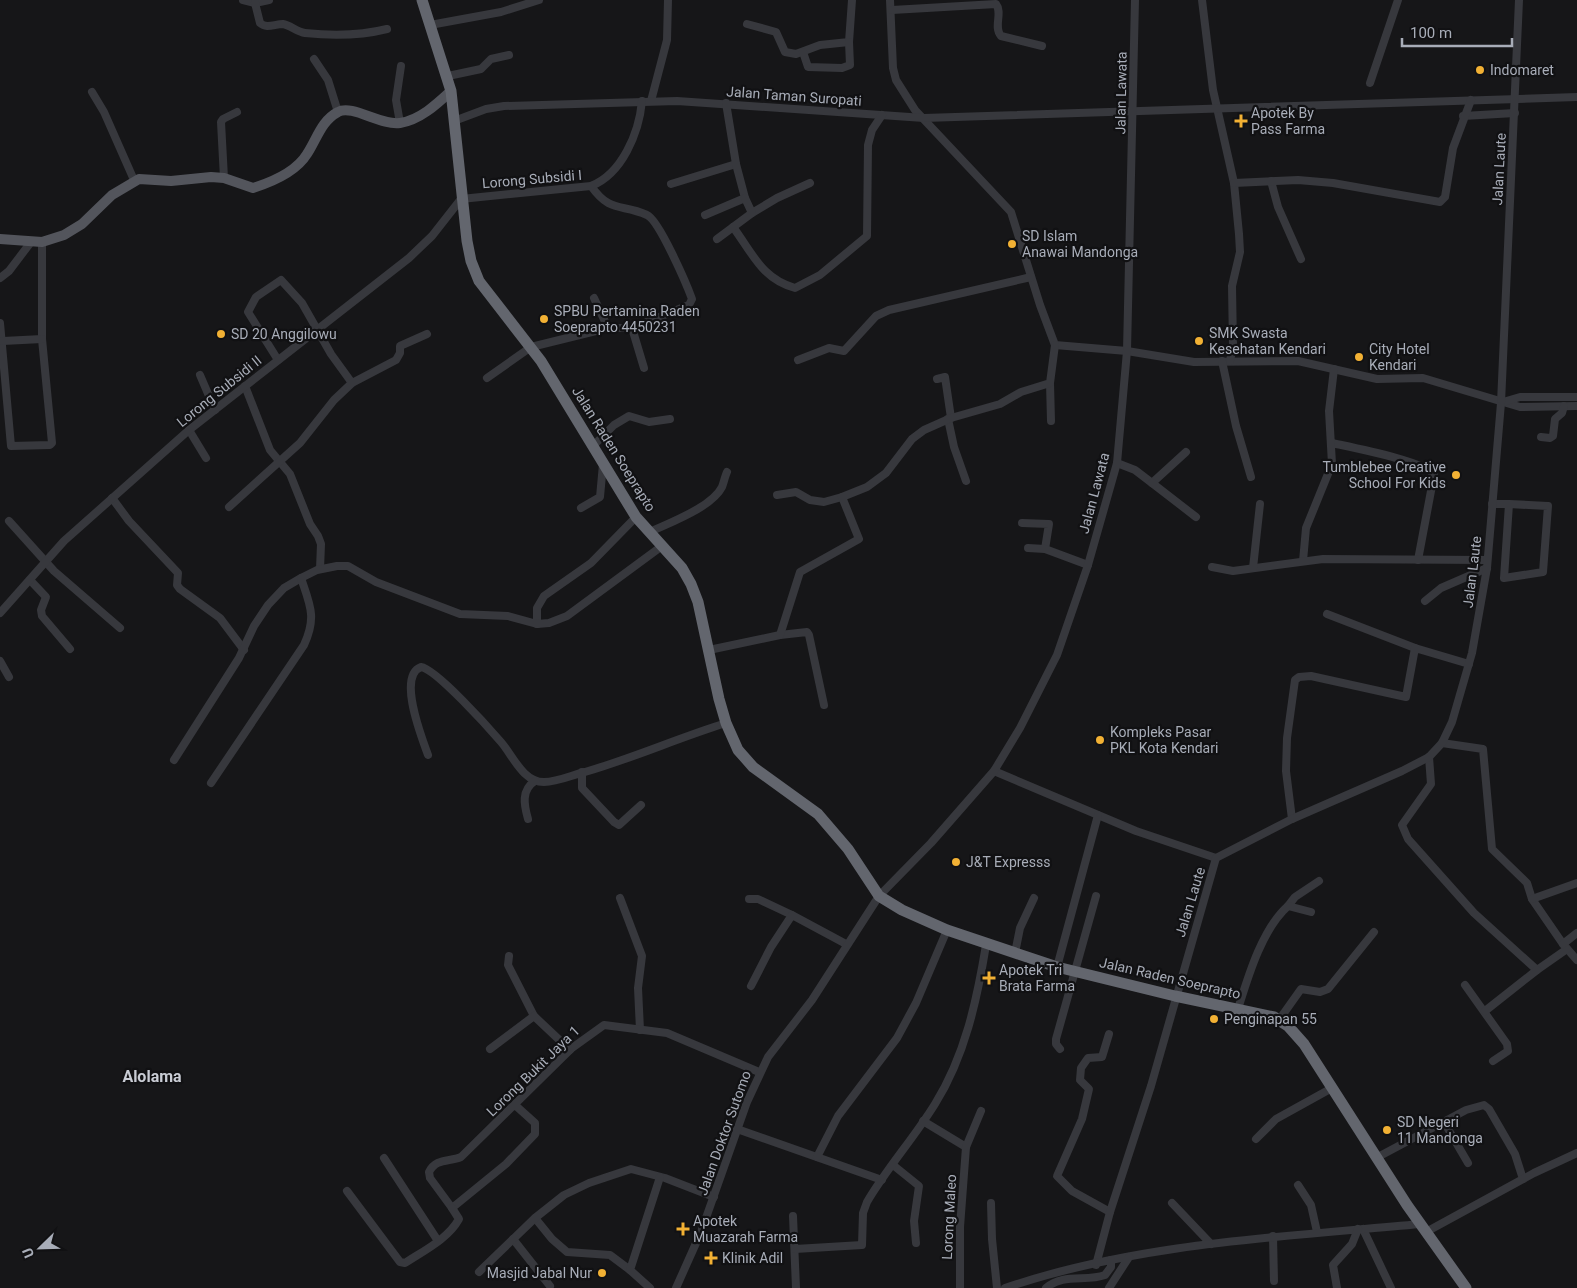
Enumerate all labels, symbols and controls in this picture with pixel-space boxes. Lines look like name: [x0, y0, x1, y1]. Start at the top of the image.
scale bar: [1402, 15, 1512, 47]
text: 100 m: [1410, 24, 1452, 42]
street label: Jalan Lawata: [1112, 51, 1130, 135]
place label: Indomaret: [1490, 62, 1554, 78]
marker: Indomaret: [1474, 64, 1486, 76]
street label: Jalan Taman Suropati: [726, 83, 862, 109]
place label: Apotek By Pass Farma: [1251, 105, 1325, 137]
marker: Apotek By Pass Farma: [1235, 115, 1247, 127]
street label: Jalan Laute: [1489, 132, 1509, 206]
street label: Lorong Subsidi I: [481, 167, 583, 191]
place label: SD Islam Anawai Mandonga: [1022, 228, 1138, 260]
marker: SD Islam Anawai Mandonga: [1006, 238, 1018, 250]
place label: SPBU Pertamina Raden Soeprapto 4450231: [554, 303, 700, 335]
marker: SPBU Pertamina Raden Soeprapto 4450231: [538, 313, 550, 325]
place label: SMK Swasta Kesehatan Kendari: [1209, 325, 1326, 357]
place label: SD 20 Anggilowu: [231, 326, 337, 342]
marker: SD 20 Anggilowu: [215, 328, 227, 340]
marker: SMK Swasta Kesehatan Kendari: [1193, 335, 1205, 347]
place label: City Hotel Kendari: [1369, 341, 1430, 373]
marker: City Hotel Kendari: [1353, 351, 1365, 363]
street label: Lorong Subsidi II: [174, 352, 264, 430]
street label: Jalan Raden Soeprapto: [569, 384, 659, 514]
street label: Jalan Lawata: [1076, 451, 1112, 535]
place label: Tumblebee Creative School For Kids: [1323, 459, 1446, 491]
marker: Tumblebee Creative School For Kids: [1450, 469, 1462, 481]
street label: Jalan Laute: [1460, 535, 1484, 609]
place label: Kompleks Pasar PKL Kota Kendari: [1110, 724, 1218, 756]
marker: Kompleks Pasar PKL Kota Kendari: [1094, 734, 1106, 746]
place label: J&T Expresss: [966, 854, 1050, 870]
marker: J&T Expresss: [950, 856, 962, 868]
street label: Jalan Laute: [1172, 865, 1208, 939]
street label: Jalan Raden Soeprapto: [1098, 954, 1242, 1002]
place label: Apotek Tri Brata Farma: [999, 962, 1075, 994]
marker: Apotek Tri Brata Farma: [983, 972, 995, 984]
place label: Penginapan 55: [1224, 1011, 1317, 1027]
marker: Penginapan 55: [1208, 1013, 1220, 1025]
street label: Lorong Bukit Jaya 1: [483, 1023, 583, 1119]
district label: Alolama: [122, 1067, 182, 1086]
street label: Jalan Doktor Sutomo: [694, 1069, 754, 1197]
place label: SD Negeri 11 Mandonga: [1397, 1114, 1483, 1146]
marker: SD Negeri 11 Mandonga: [1381, 1124, 1393, 1136]
street label: Lorong Maleo: [939, 1174, 959, 1260]
place label: Apotek Muazarah Farma: [693, 1213, 798, 1245]
north arrow: [15, 1223, 65, 1273]
marker: Apotek Muazarah Farma: [677, 1223, 689, 1235]
text: U: [19, 1246, 37, 1260]
place label: Klinik Adil: [722, 1250, 783, 1266]
marker: Klinik Adil: [704, 1251, 718, 1265]
place label: Masjid Jabal Nur: [487, 1265, 592, 1281]
marker: Masjid Jabal Nur: [596, 1267, 608, 1279]

